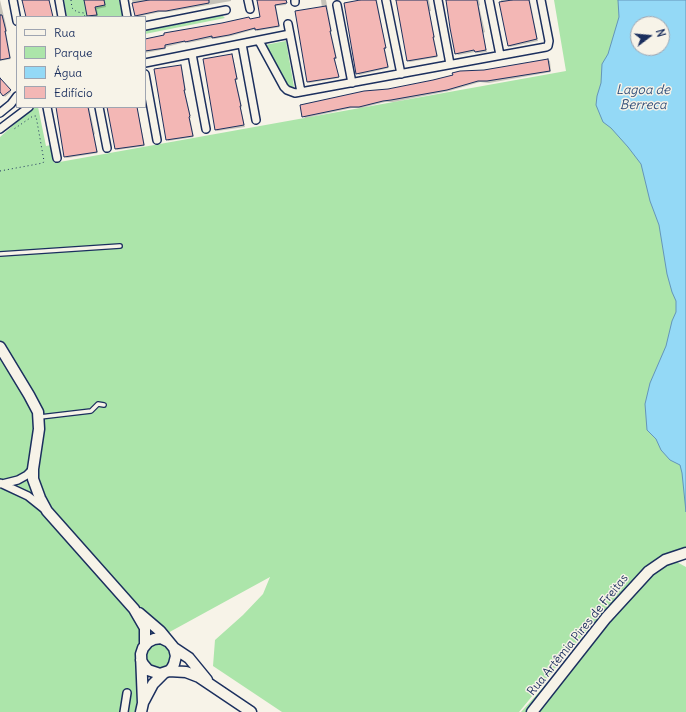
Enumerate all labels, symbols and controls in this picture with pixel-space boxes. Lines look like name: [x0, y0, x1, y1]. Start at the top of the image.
legend: [16, 16, 146, 108]
north arrow: [630, 16, 670, 56]
text: Rua: [54, 25, 75, 40]
text: N: [653, 27, 668, 39]
text: Parque: [54, 45, 93, 60]
text: Água: [54, 65, 82, 80]
water label: Lagoa de Berreca: [616, 82, 670, 113]
text: Edifício: [54, 85, 93, 100]
street label: Rua Artêmia Pires de Freitas: [525, 571, 631, 699]

